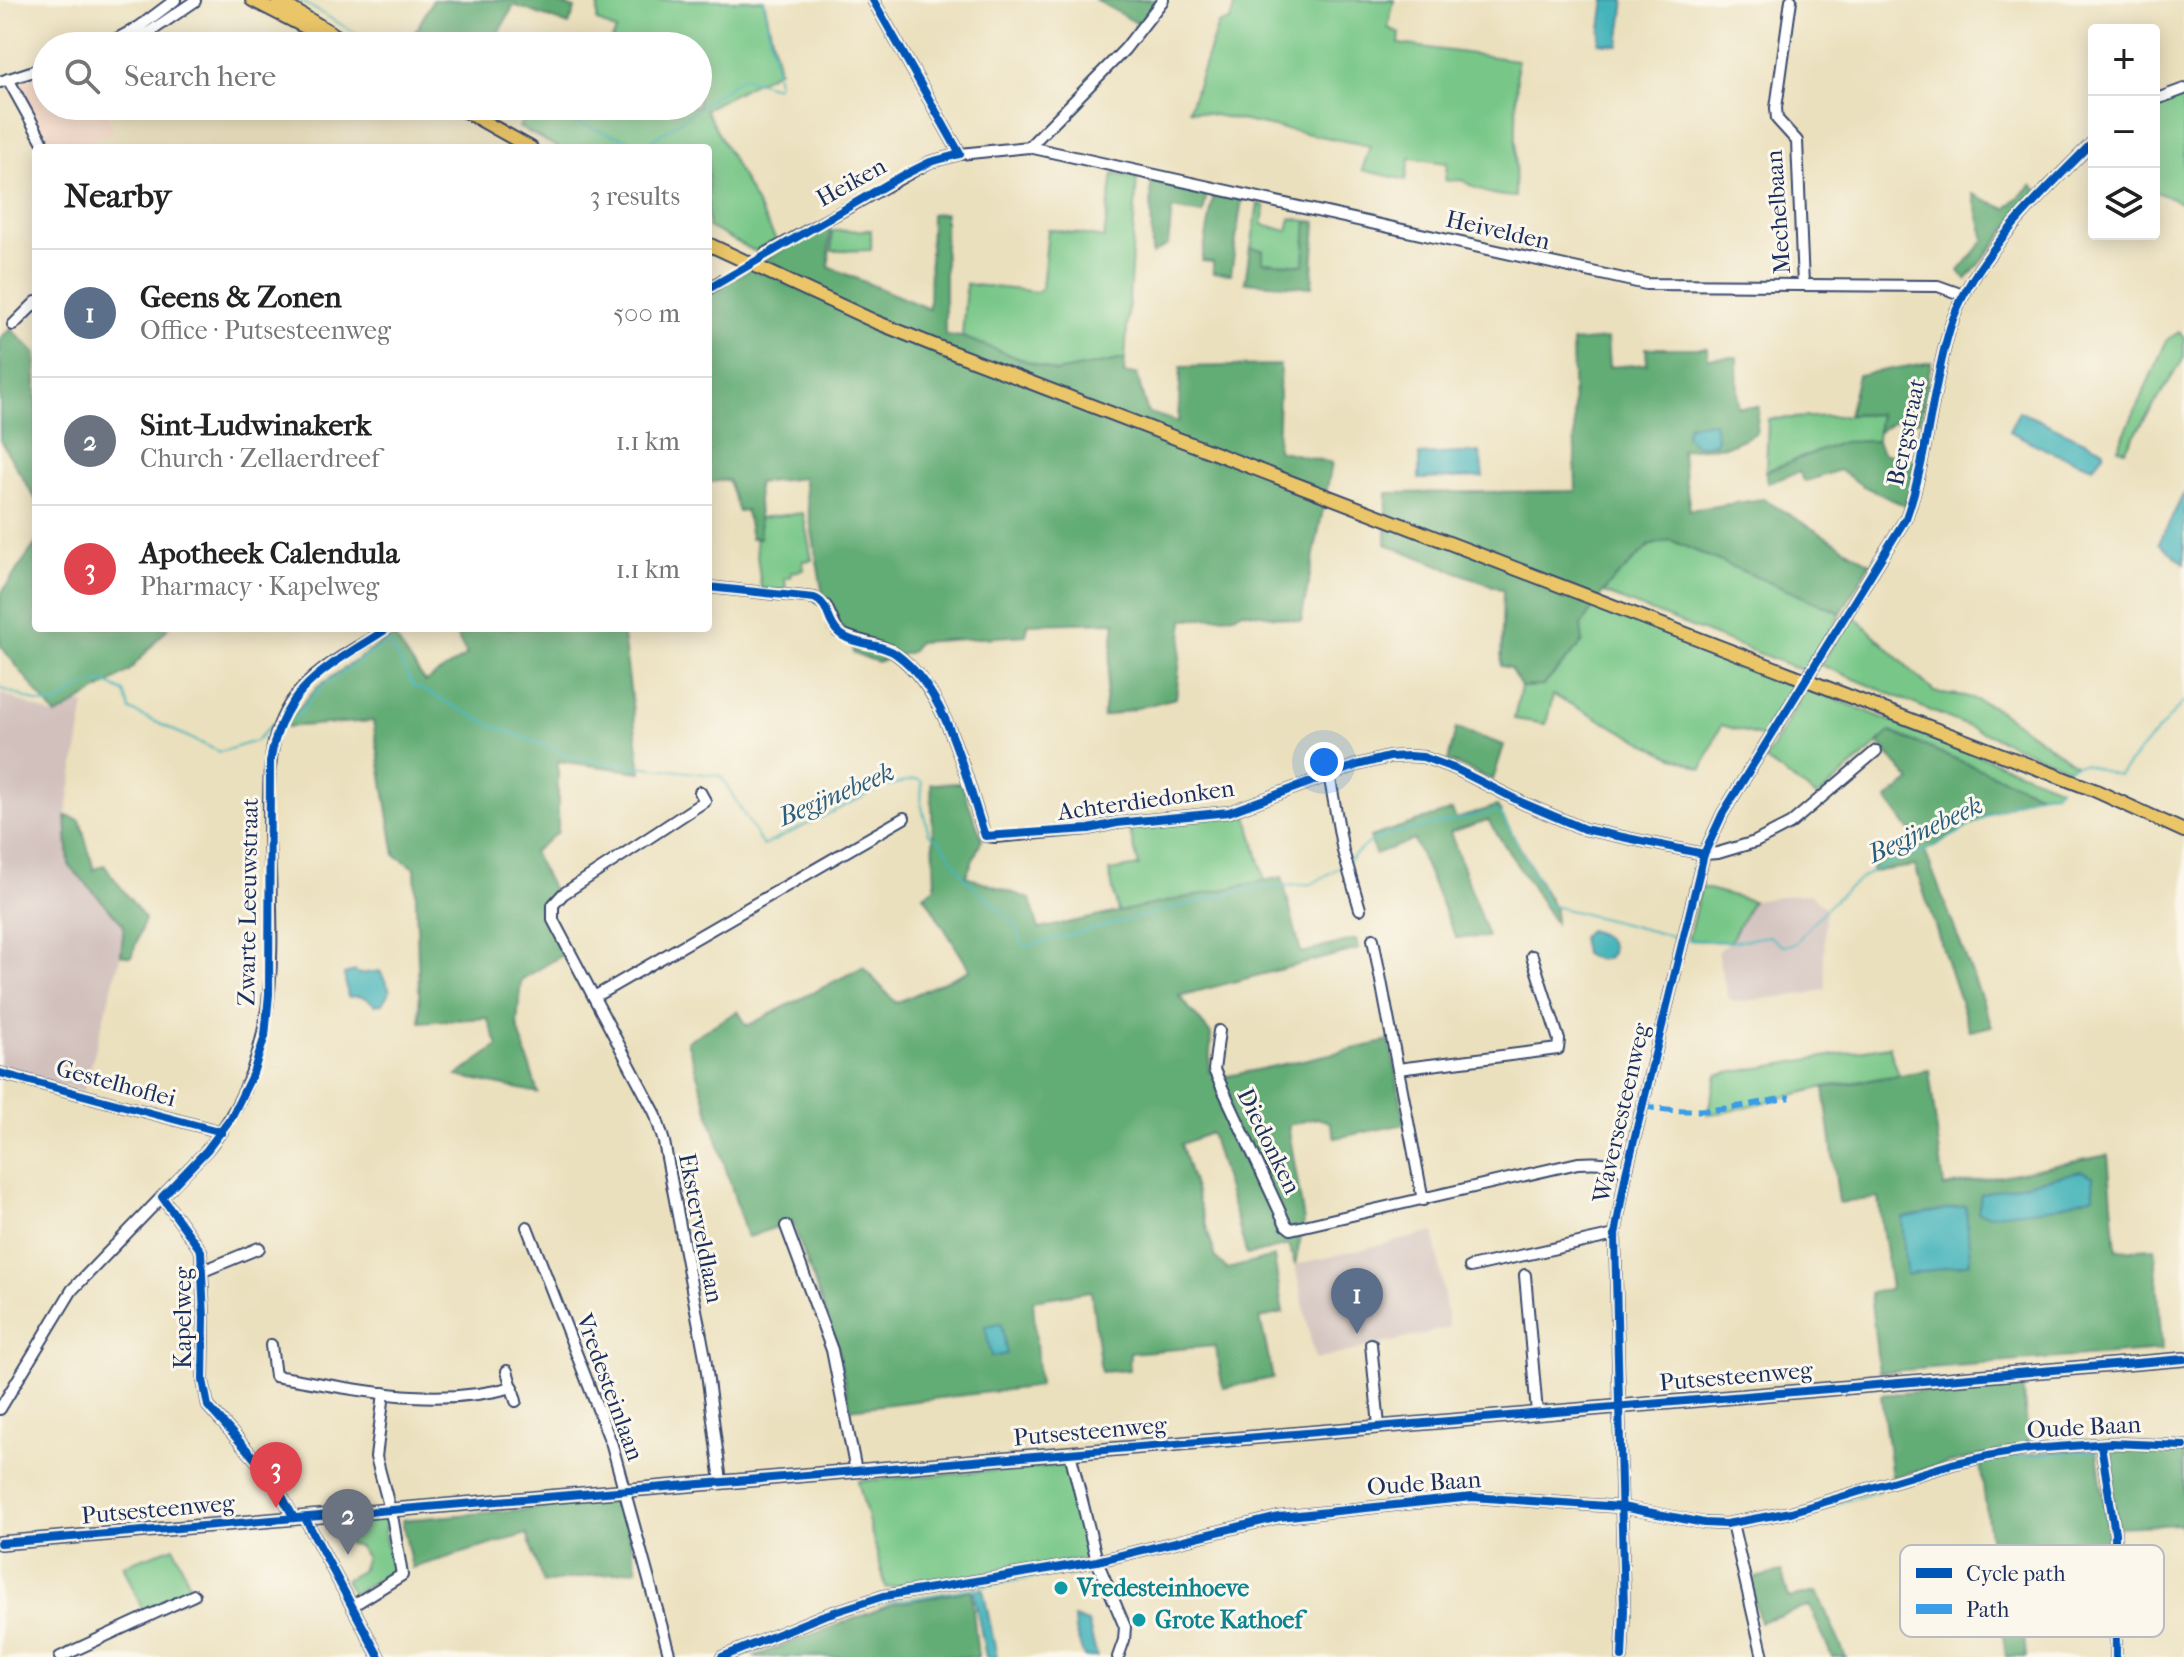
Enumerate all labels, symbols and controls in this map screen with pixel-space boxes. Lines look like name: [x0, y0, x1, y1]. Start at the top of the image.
map controls: [2088, 24, 2160, 240]
button: +: [2088, 24, 2160, 96]
search box: [32, 32, 712, 120]
icon: search: [60, 54, 104, 98]
text: Search here: [124, 59, 276, 94]
button: −: [2088, 96, 2160, 168]
street label: Mechelbaan: [1760, 149, 1796, 275]
street label: Heiken: [811, 151, 891, 213]
button: layers: [2088, 168, 2160, 240]
text: Nearby: [64, 176, 171, 216]
text: 3 results: [590, 181, 680, 212]
street label: Heivelden: [1443, 204, 1553, 256]
text: Geens & Zonen: [140, 280, 342, 315]
text: 1: [85, 298, 95, 329]
text: 500 m: [613, 298, 680, 329]
text: Office · Putsesteenweg: [140, 315, 391, 346]
street label: Bergstraat: [1881, 375, 1931, 488]
text: Sint-Ludwinakerk: [140, 408, 371, 443]
text: 2: [83, 426, 97, 457]
text: 1.1 km: [616, 426, 680, 457]
text: Church · Zellaerdreef: [140, 443, 380, 474]
text: Apotheek Calendula: [140, 536, 399, 571]
text: 3: [85, 554, 95, 585]
text: 1.1 km: [616, 554, 680, 585]
text: Pharmacy · Kapelweg: [140, 571, 379, 602]
your location: [1304, 742, 1344, 782]
water label: Begijnebeek: [772, 756, 899, 834]
street label: Achterdiedonken: [1055, 774, 1236, 826]
water label: Begijnebeek: [1861, 789, 1988, 870]
street label: Zwarte Leeuwstraat: [232, 797, 264, 1006]
street label: Waversesteenweg: [1586, 1019, 1656, 1207]
street label: Gestelhoflei: [53, 1054, 179, 1112]
street label: Diedonken: [1231, 1084, 1307, 1198]
street label: Eksterveldlaan: [673, 1151, 729, 1305]
street label: Kapelweg: [169, 1266, 197, 1369]
pin: 1: [1331, 1268, 1383, 1334]
street label: Vredesteinlaan: [570, 1309, 650, 1464]
street label: Putsesteenweg: [1658, 1355, 1815, 1397]
street label: Putsesteenweg: [1012, 1410, 1169, 1452]
street label: Oude Baan: [2026, 1410, 2142, 1444]
pin: 3: [250, 1442, 302, 1508]
street label: Oude Baan: [1366, 1465, 1482, 1501]
street label: Putsesteenweg: [80, 1488, 237, 1530]
pin: 2: [322, 1489, 374, 1555]
legend: [1900, 1545, 2164, 1637]
text: Cycle path: [1966, 1561, 2066, 1587]
place label: Vredesteinhoeve: [1076, 1574, 1249, 1602]
marker: Vredesteinhoeve: [1052, 1579, 1070, 1597]
text: Path: [1966, 1597, 2010, 1623]
place label: Grote Kathoef: [1155, 1606, 1307, 1634]
marker: Grote Kathoef: [1130, 1611, 1148, 1629]

